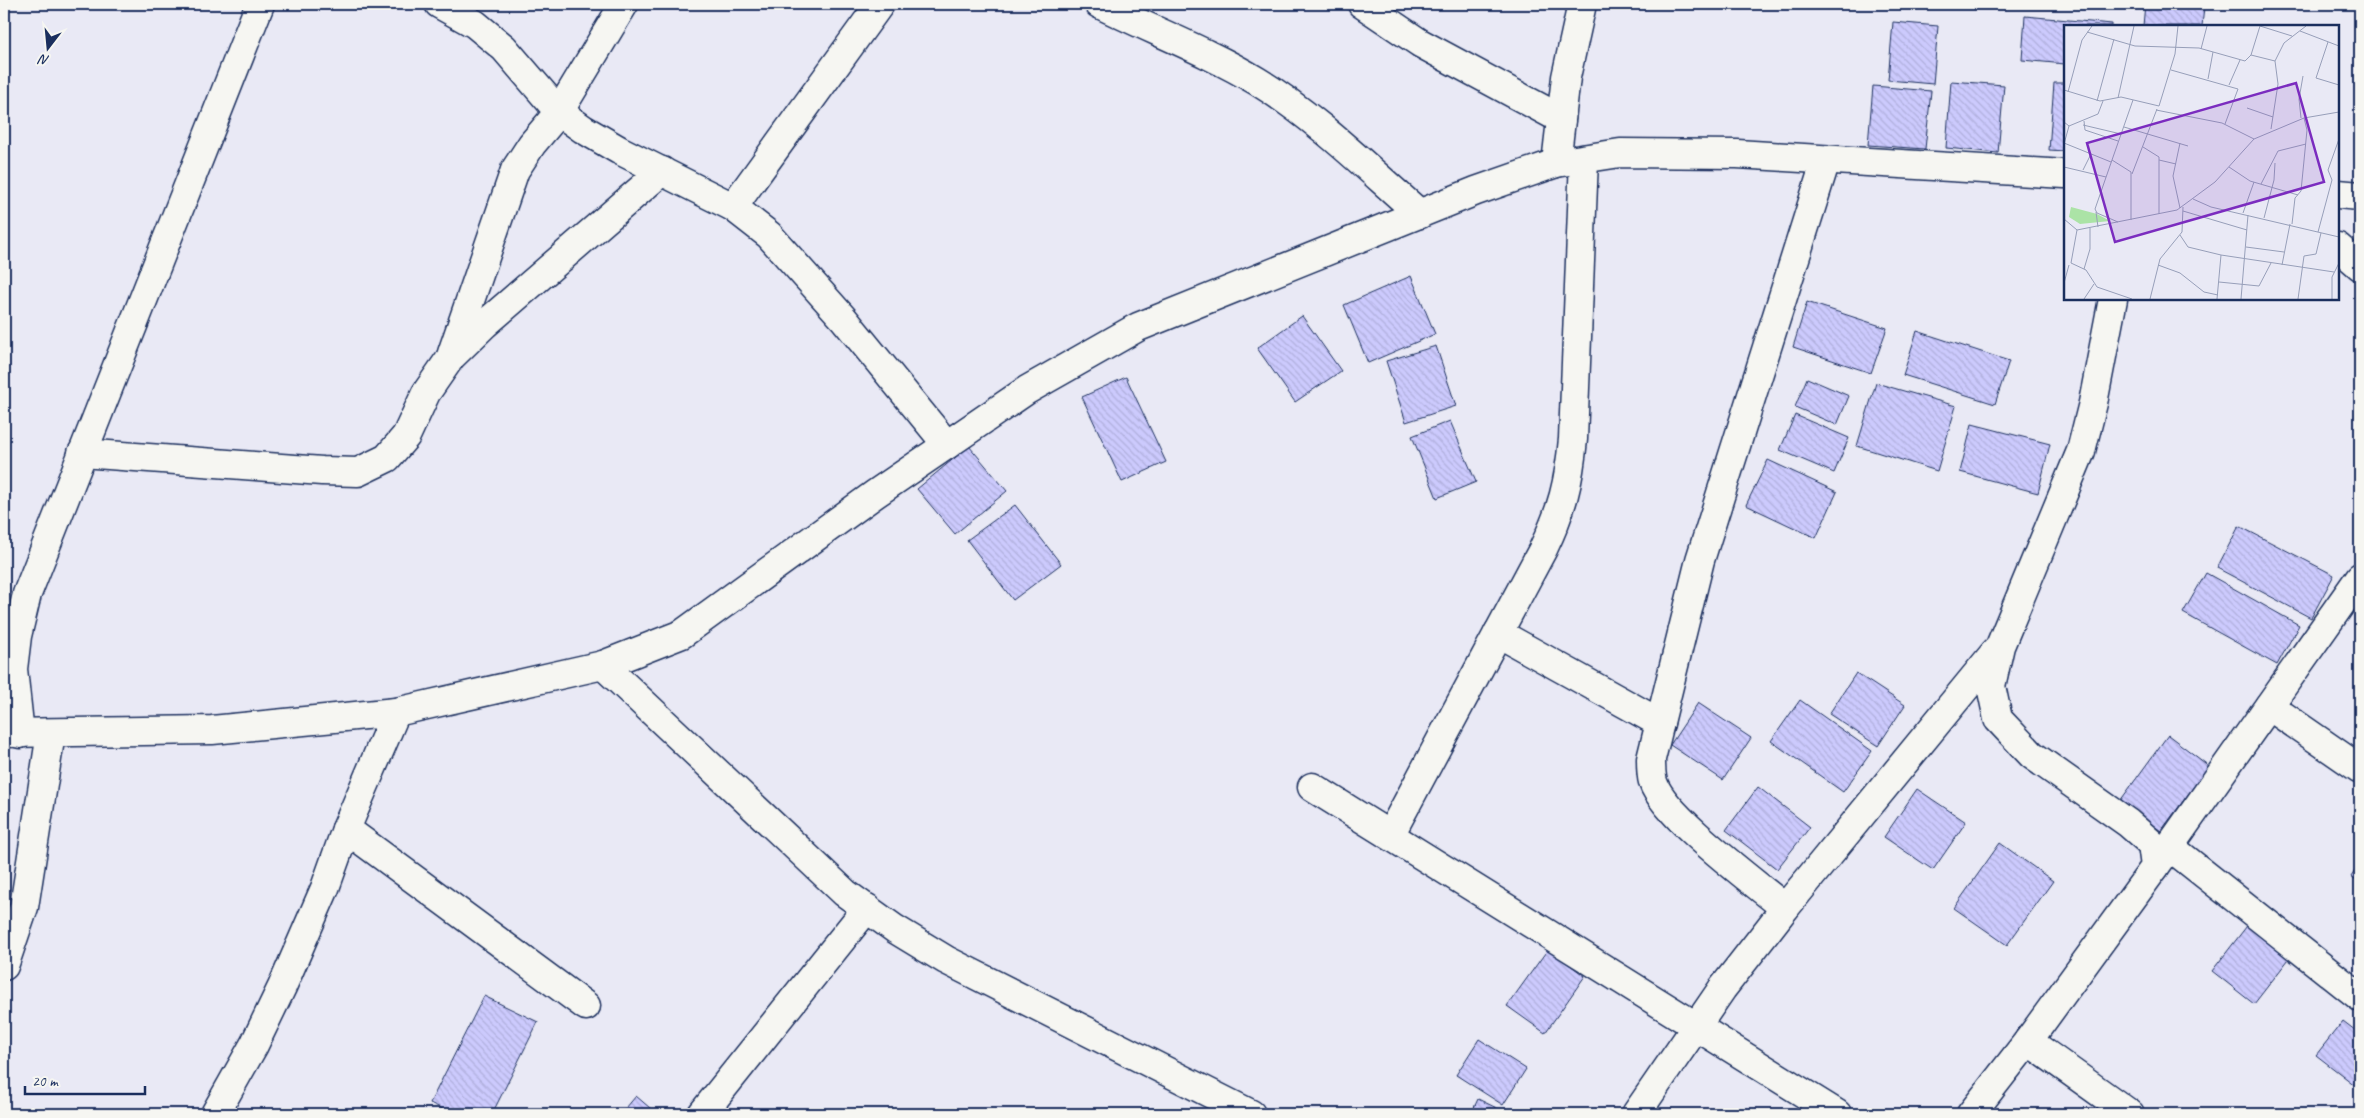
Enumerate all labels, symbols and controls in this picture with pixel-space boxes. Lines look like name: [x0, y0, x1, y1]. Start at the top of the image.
north arrow: [22, 22, 72, 72]
inset map: [2064, 25, 2339, 300]
text: N: [36, 50, 51, 69]
scale bar: [25, 1063, 145, 1095]
text: 20 m: [32, 1072, 59, 1091]

